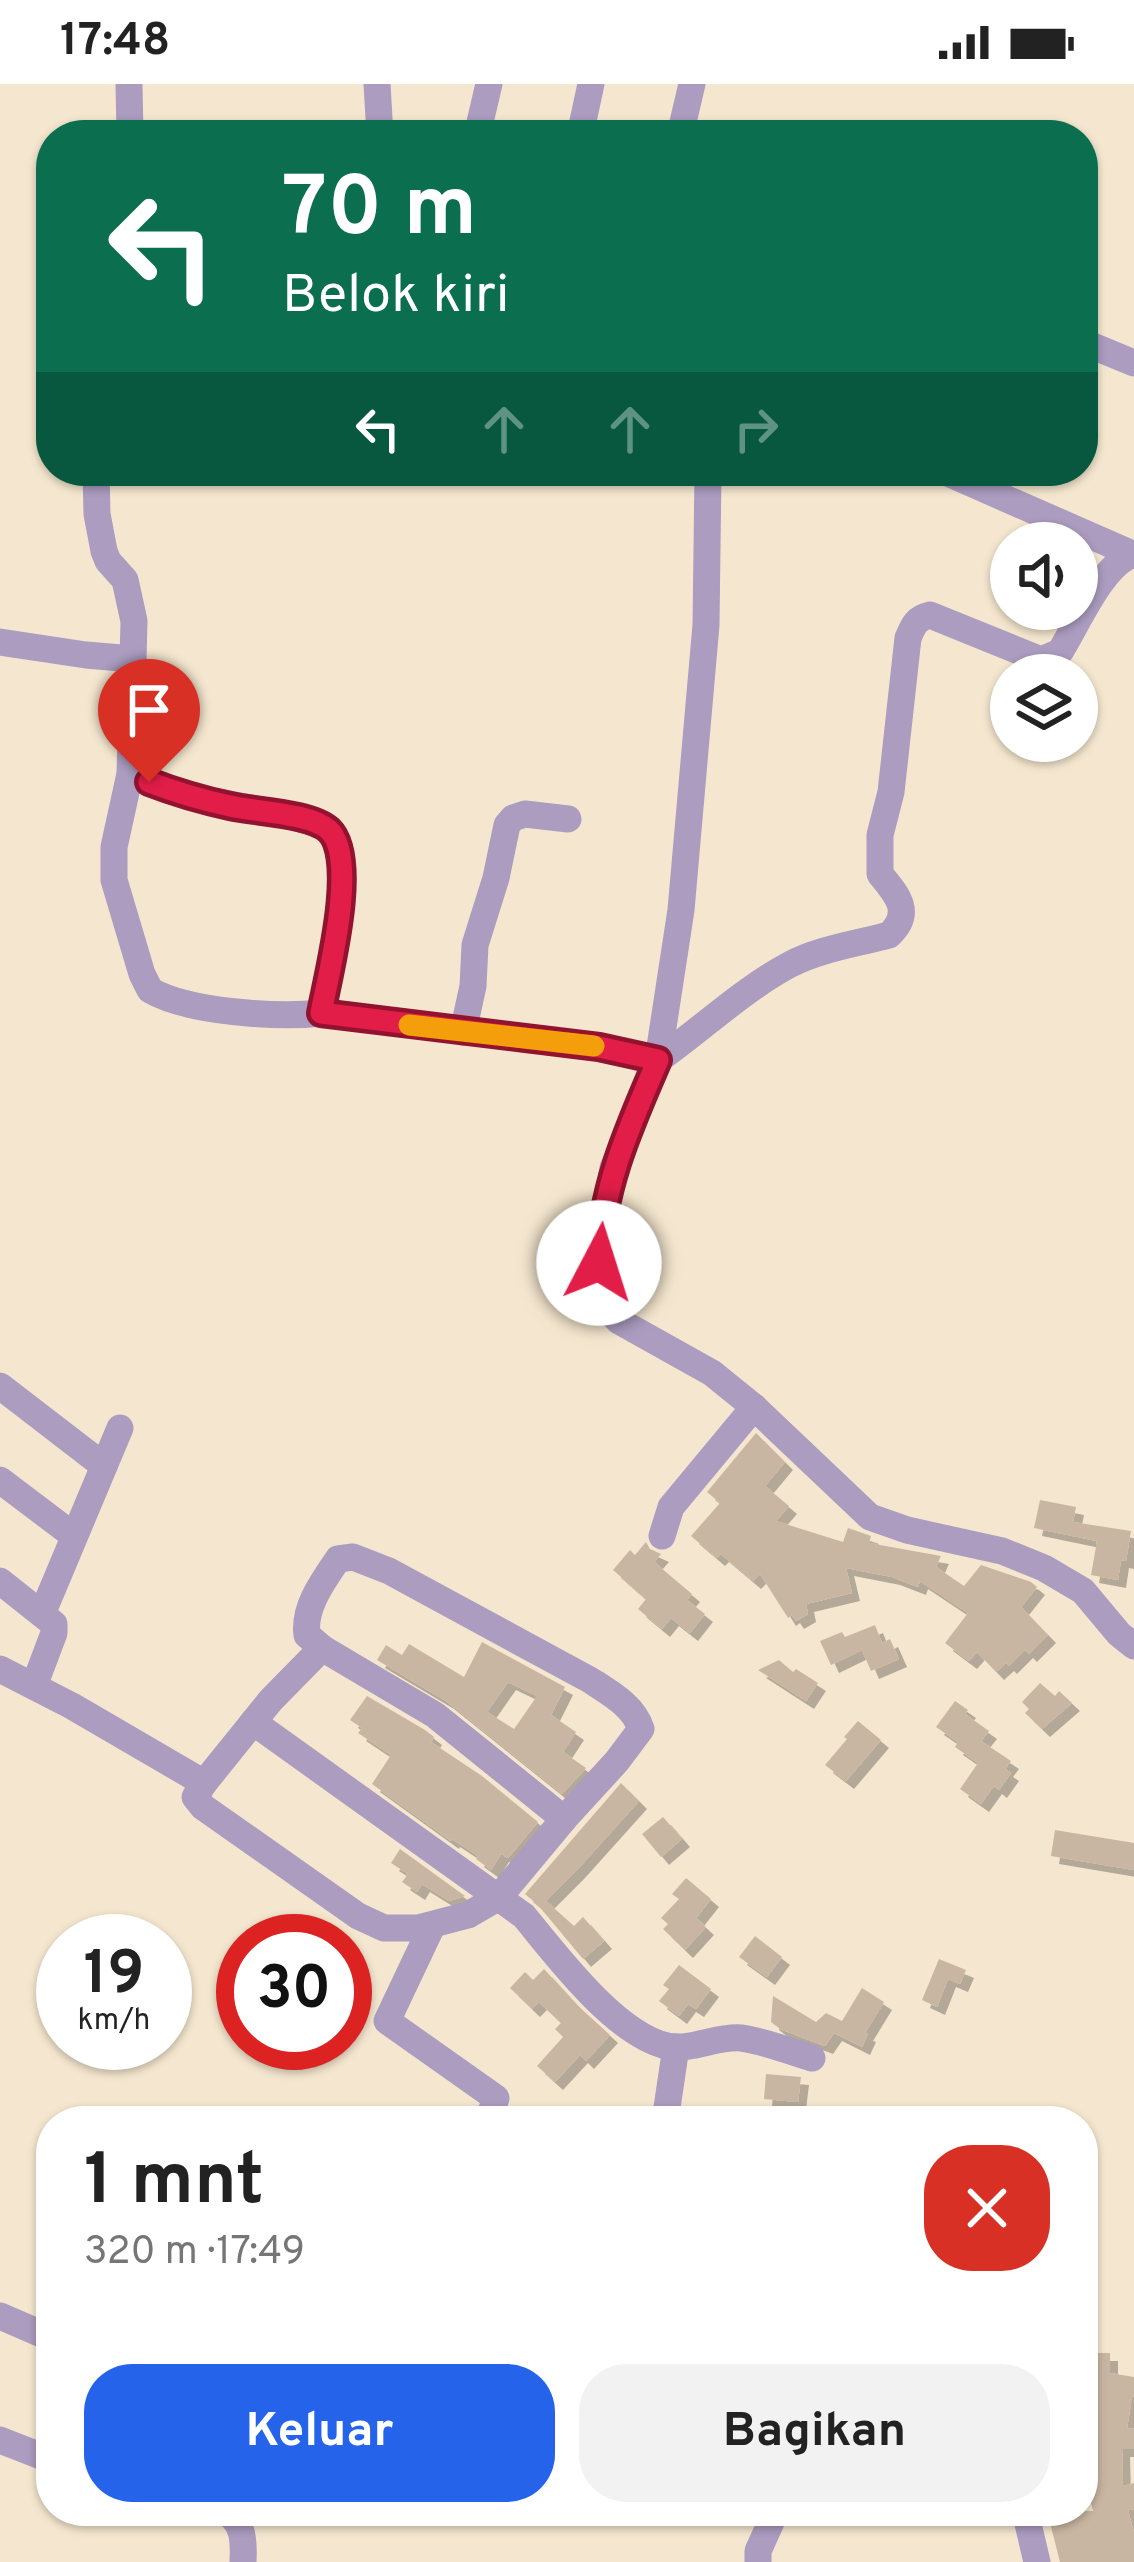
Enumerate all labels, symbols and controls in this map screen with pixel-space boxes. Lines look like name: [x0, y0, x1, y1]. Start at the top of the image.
text: 17:48: [60, 14, 170, 71]
text: 70 m: [282, 159, 477, 265]
icon: left: [84, 168, 240, 324]
text: Belok kiri: [282, 263, 509, 332]
icon: left: [345, 396, 411, 462]
icon: ahead: [471, 396, 537, 462]
icon: ahead: [597, 396, 663, 462]
icon: right: [723, 396, 789, 462]
map controls: [990, 522, 1098, 762]
button: sound: [990, 522, 1098, 630]
button: layers: [990, 654, 1098, 762]
pin: [98, 659, 200, 782]
icon: arrive: [116, 677, 182, 743]
position arrow: [536, 1200, 662, 1326]
speed limit sign: 30: [216, 1914, 372, 2070]
text: 19: [84, 1939, 144, 2015]
text: km/h: [78, 2003, 150, 2040]
text: 1 mnt: [84, 2138, 264, 2230]
button: close: [924, 2145, 1050, 2271]
text: 320 m · 17:49: [84, 2229, 305, 2278]
button: Keluar: [84, 2364, 555, 2502]
button: Bagikan: [579, 2364, 1050, 2502]

